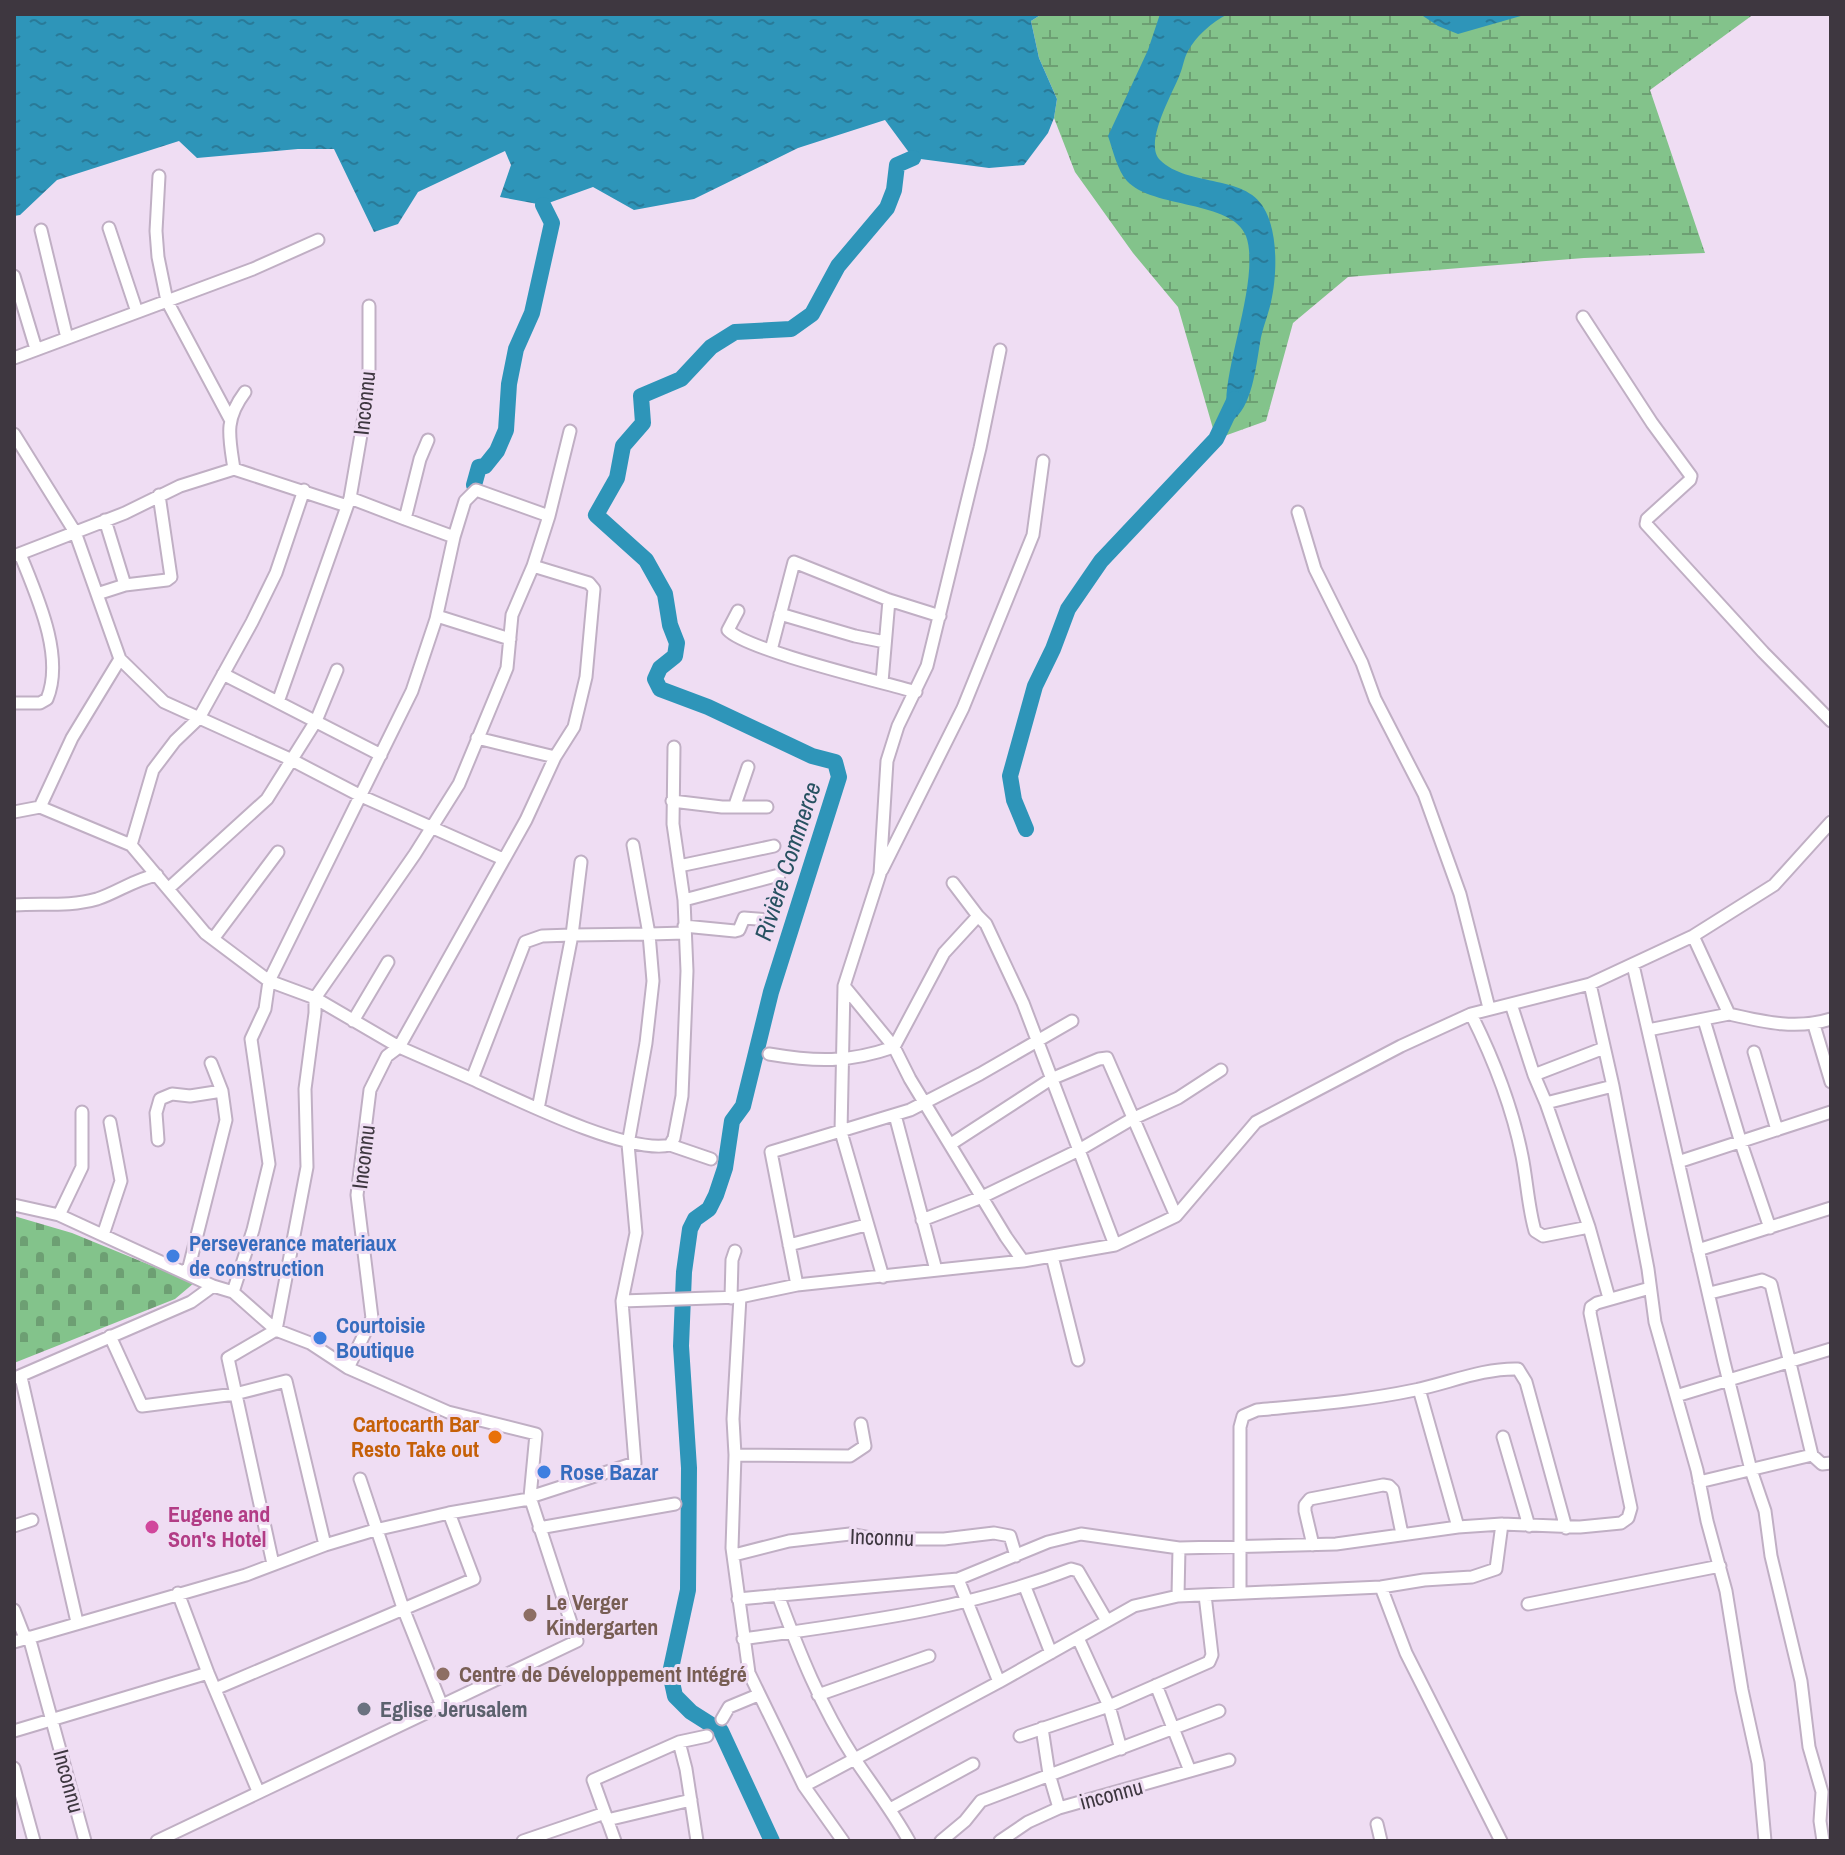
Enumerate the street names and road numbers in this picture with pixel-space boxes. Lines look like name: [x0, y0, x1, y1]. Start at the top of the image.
street label: Inconnu: [346, 370, 382, 436]
street label: Inconnu: [344, 1123, 382, 1191]
street label: Inconnu: [849, 1521, 915, 1553]
street label: Inconnu: [46, 1746, 92, 1816]
street label: inconnu: [1076, 1771, 1146, 1817]

